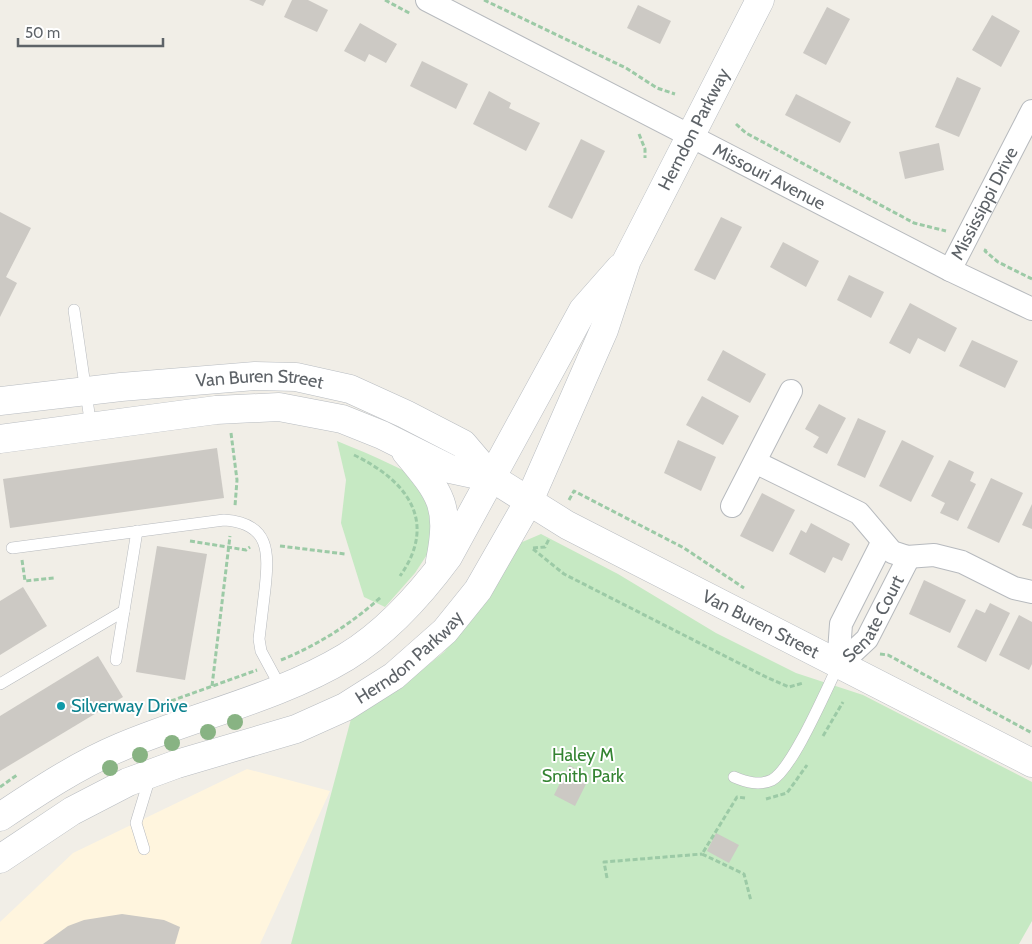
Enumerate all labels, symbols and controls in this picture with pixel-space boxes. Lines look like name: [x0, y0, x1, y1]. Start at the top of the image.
scale bar: [18, 15, 162, 47]
text: 50 m: [25, 24, 60, 42]
street label: Herndon Parkway: [653, 64, 734, 194]
street label: Missouri Avenue: [709, 139, 829, 215]
street label: Mississippi Drive: [946, 143, 1023, 264]
street label: Van Buren Street: [195, 365, 326, 394]
street label: Senate Court: [838, 572, 909, 667]
street label: Van Buren Street: [699, 585, 823, 663]
street label: Herndon Parkway: [351, 606, 468, 709]
place label: Silverway Drive: [71, 695, 188, 717]
marker: Silverway Drive: [55, 700, 67, 712]
park label: Haley M Smith Park: [542, 744, 625, 787]

